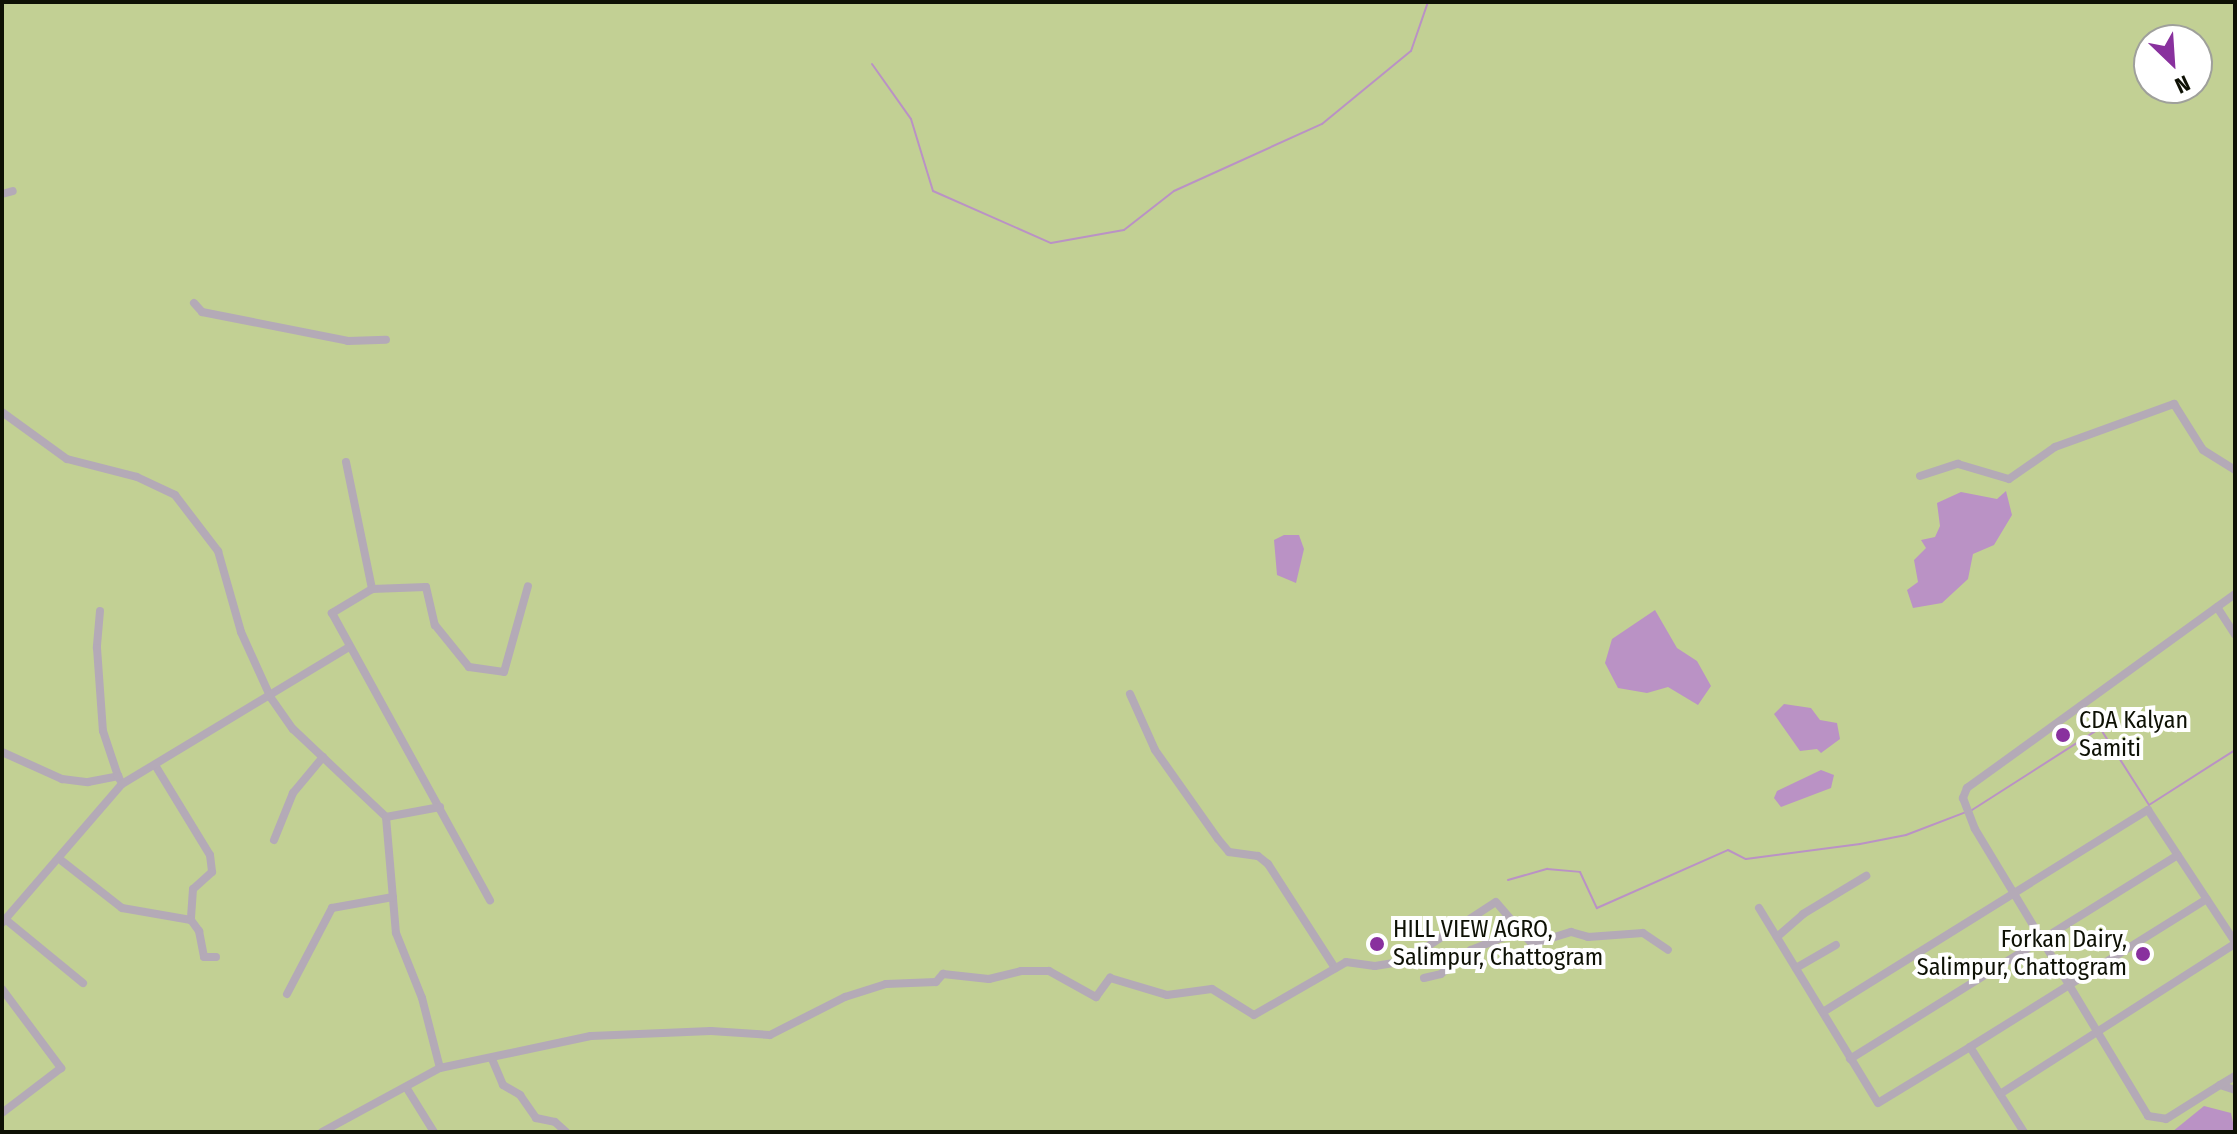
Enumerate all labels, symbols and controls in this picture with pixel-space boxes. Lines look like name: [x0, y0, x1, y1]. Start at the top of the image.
north arrow: [2133, 24, 2213, 104]
text: N: [2171, 69, 2194, 99]
place label: CDA Kalyan Samiti: [2079, 707, 2188, 763]
marker: CDA Kalyan Samiti: [2054, 726, 2072, 744]
place label: HILL VIEW AGRO, Salimpur, Chattogram: [1393, 916, 1603, 972]
place label: Forkan Dairy, Salimpur, Chattogram: [1917, 926, 2127, 982]
marker: HILL VIEW AGRO, Salimpur, Chattogram: [1368, 935, 1386, 953]
marker: Forkan Dairy, Salimpur, Chattogram: [2134, 945, 2152, 963]

